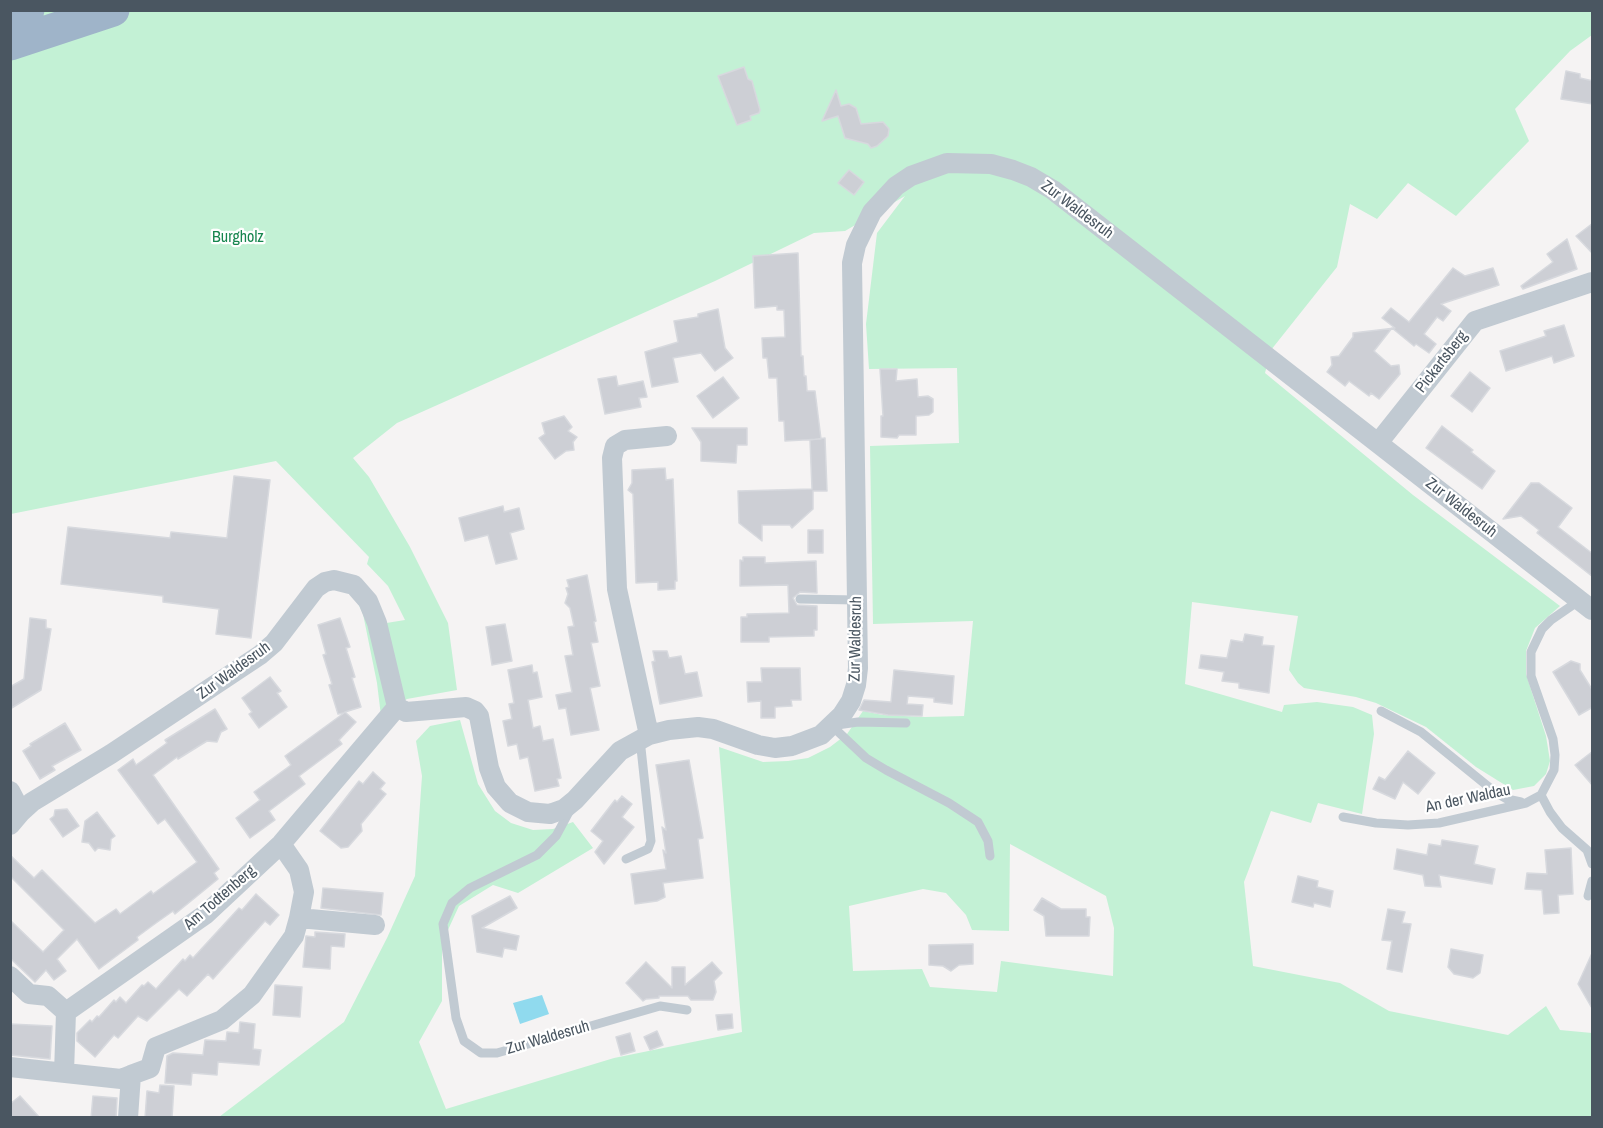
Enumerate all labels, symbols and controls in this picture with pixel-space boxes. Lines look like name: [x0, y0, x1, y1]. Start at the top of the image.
street label: Zur Waldesruh: [1037, 177, 1117, 243]
park label: Burgholz: [212, 228, 264, 248]
street label: Pickartsberg: [1412, 327, 1472, 397]
street label: Zur Waldesruh: [1421, 474, 1501, 542]
street label: Zur Waldesruh: [846, 596, 866, 682]
street label: Zur Waldesruh: [194, 638, 274, 704]
street label: An der Waldau: [1424, 781, 1512, 817]
street label: Am Todtenberg: [180, 862, 260, 934]
street label: Zur Waldesruh: [504, 1017, 592, 1059]

